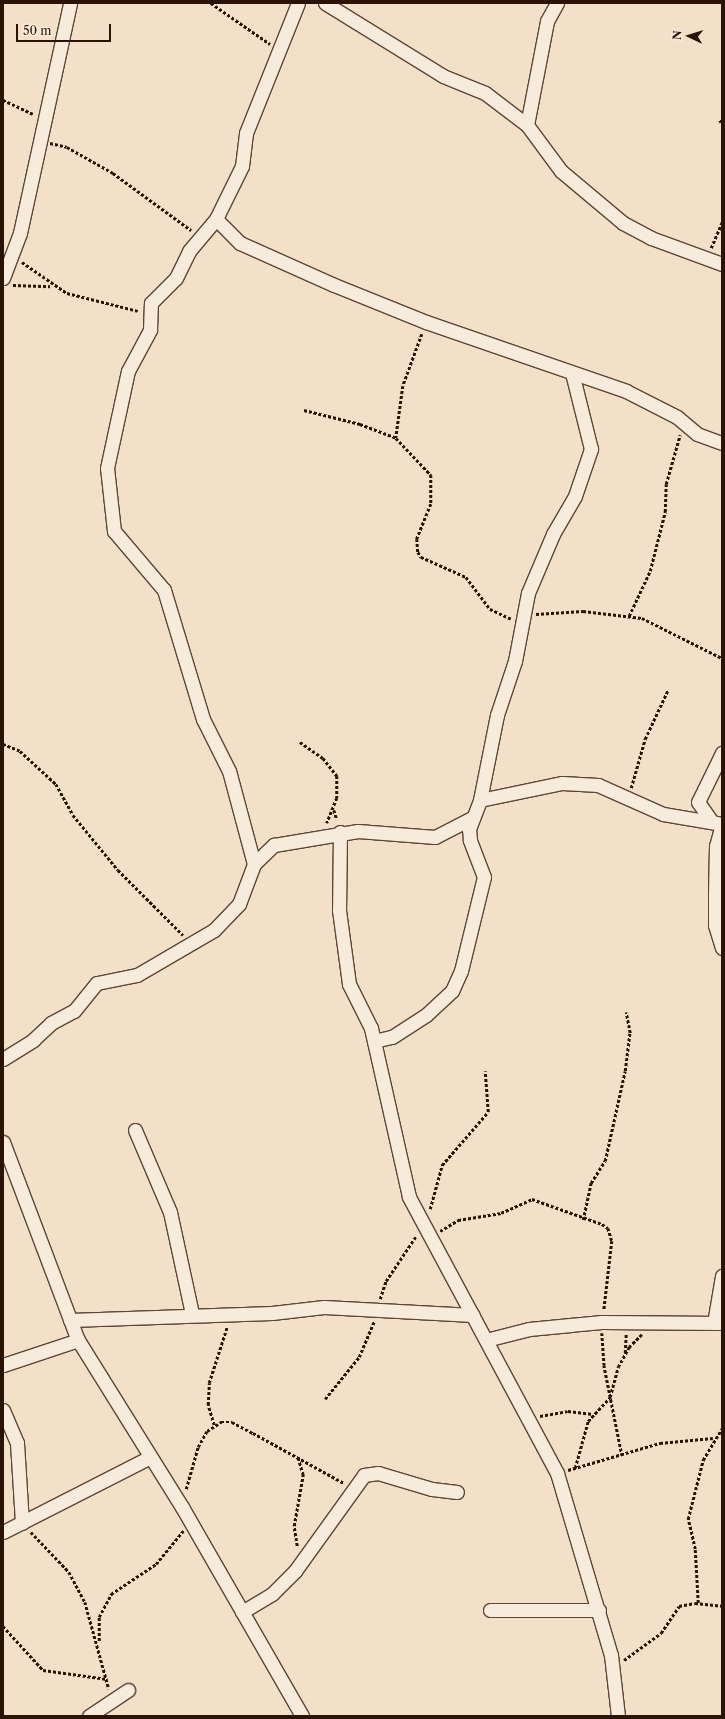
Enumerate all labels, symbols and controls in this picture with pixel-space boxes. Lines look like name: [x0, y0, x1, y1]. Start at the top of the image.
scale bar: [18, 16, 113, 42]
north arrow: [669, 16, 709, 56]
text: 50 m: [23, 23, 52, 38]
text: N: [670, 30, 684, 40]

